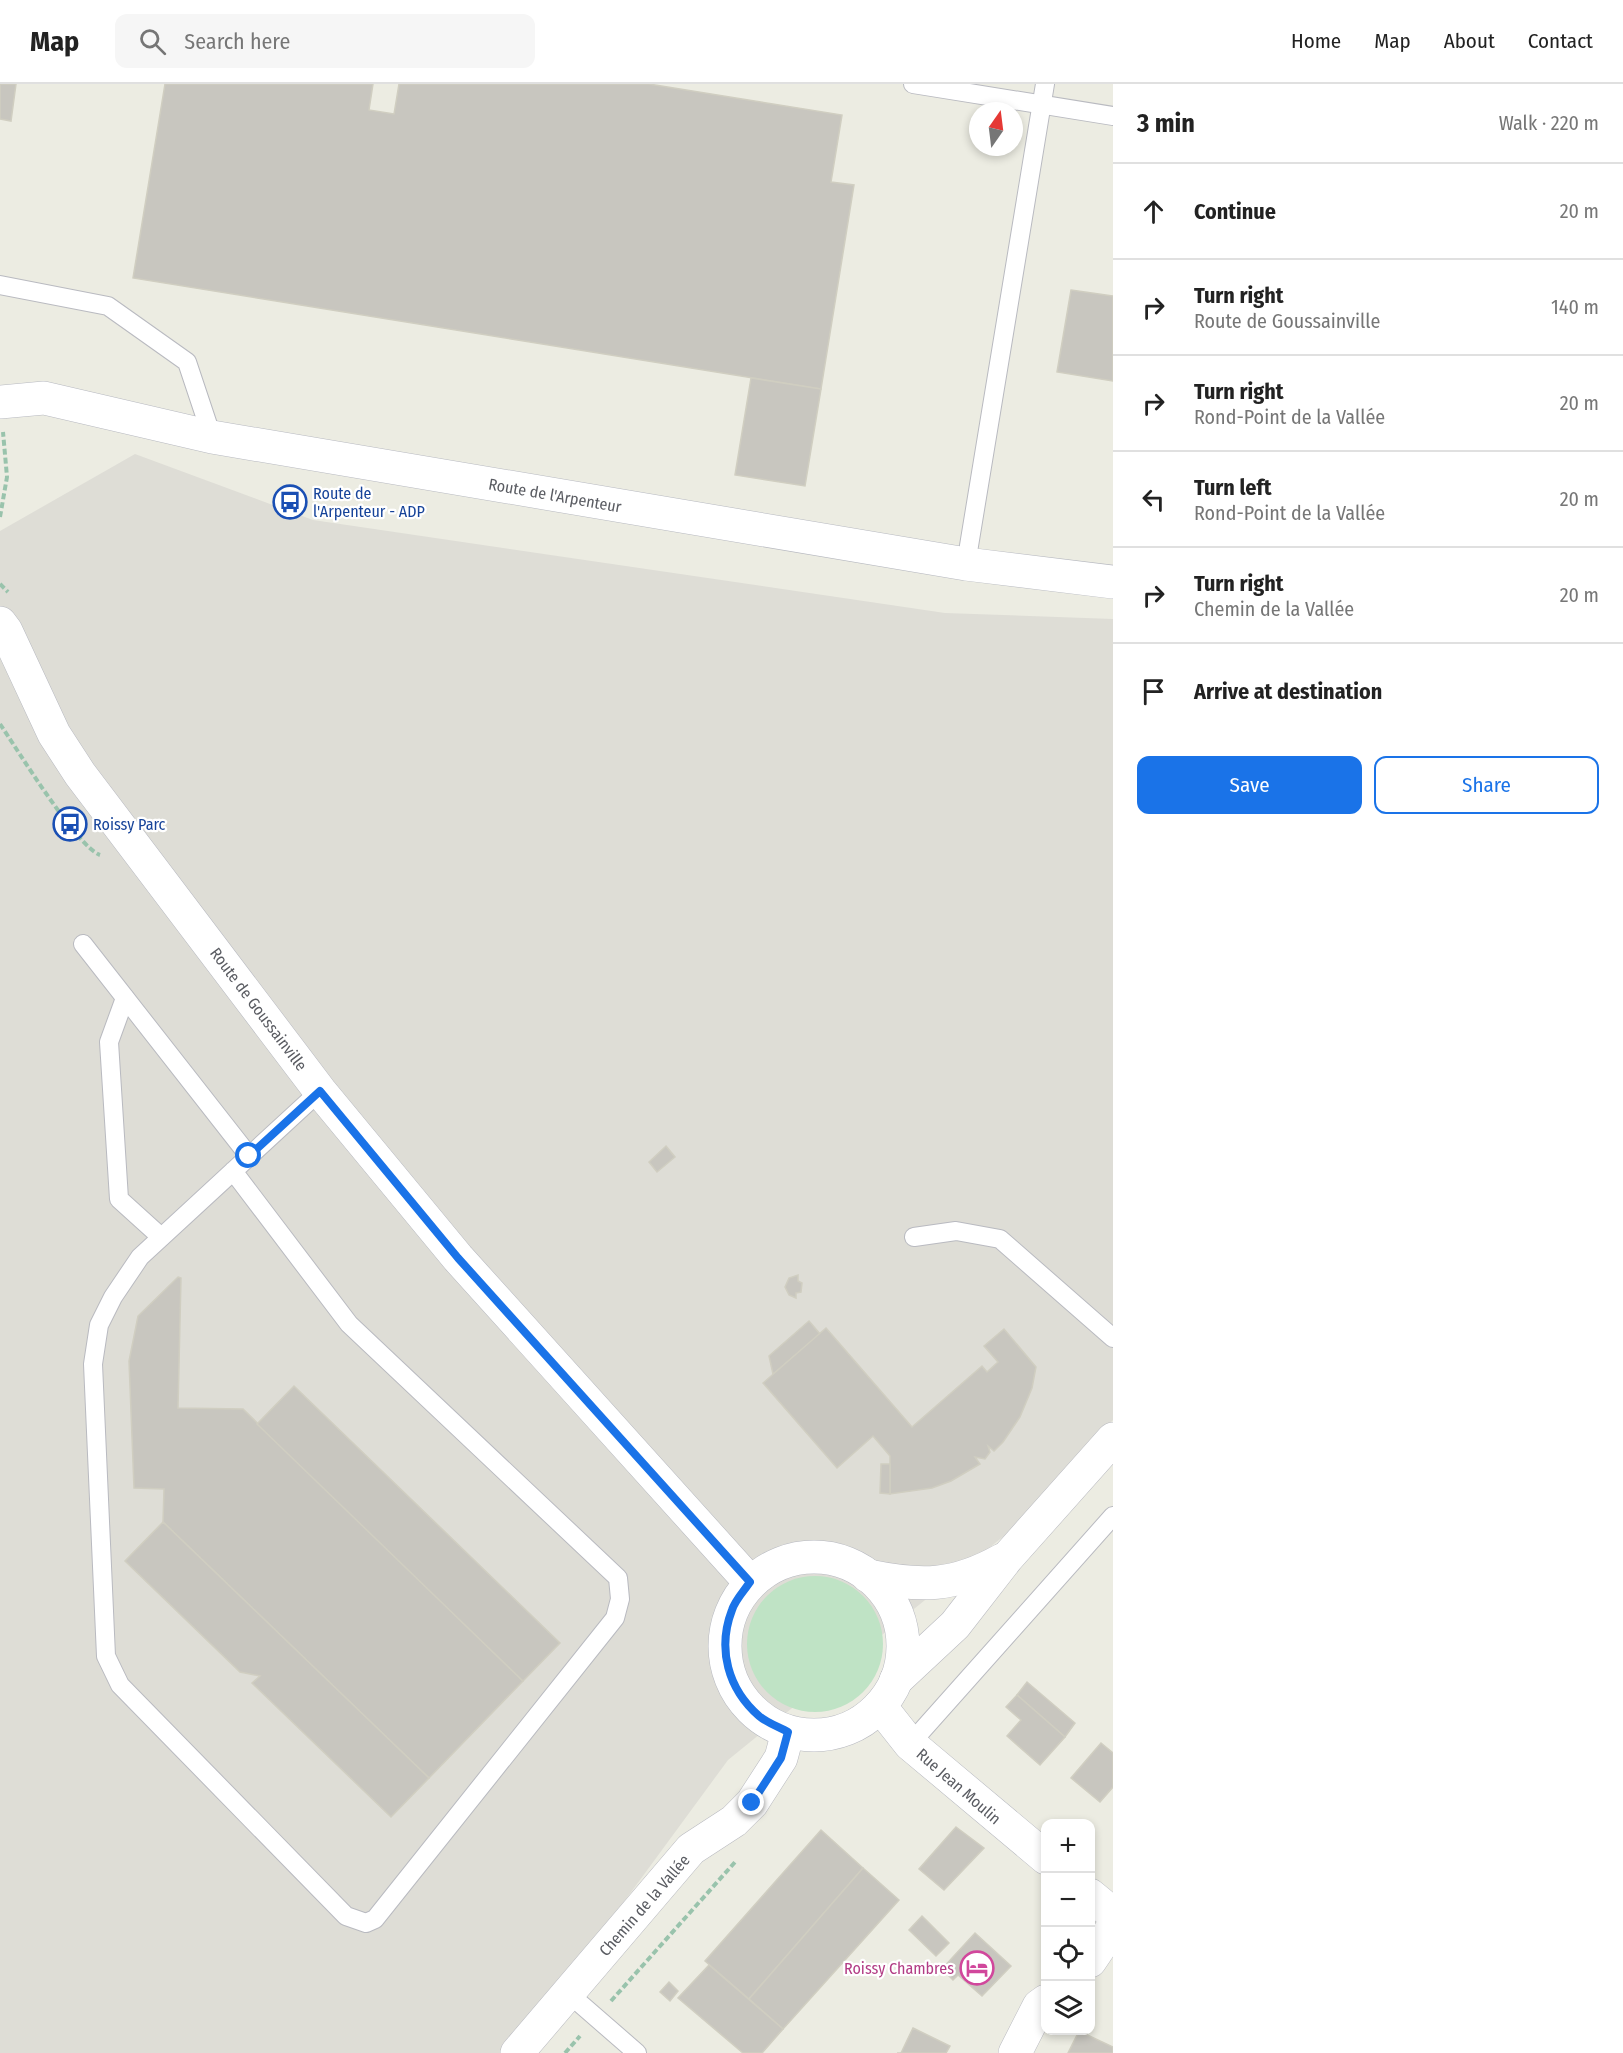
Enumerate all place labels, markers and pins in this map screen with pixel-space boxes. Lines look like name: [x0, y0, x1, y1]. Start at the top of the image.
bus stop icon: Route de l'Arpenteur - ADP: [272, 484, 308, 520]
place label: Route de l'Arpenteur - ADP: [313, 484, 425, 521]
bus stop icon: Roissy Parc: [52, 806, 88, 842]
place label: Roissy Parc: [93, 815, 166, 834]
hotel icon: Roissy Chambres: [959, 1950, 995, 1986]
place label: Roissy Chambres: [844, 1959, 954, 1978]

